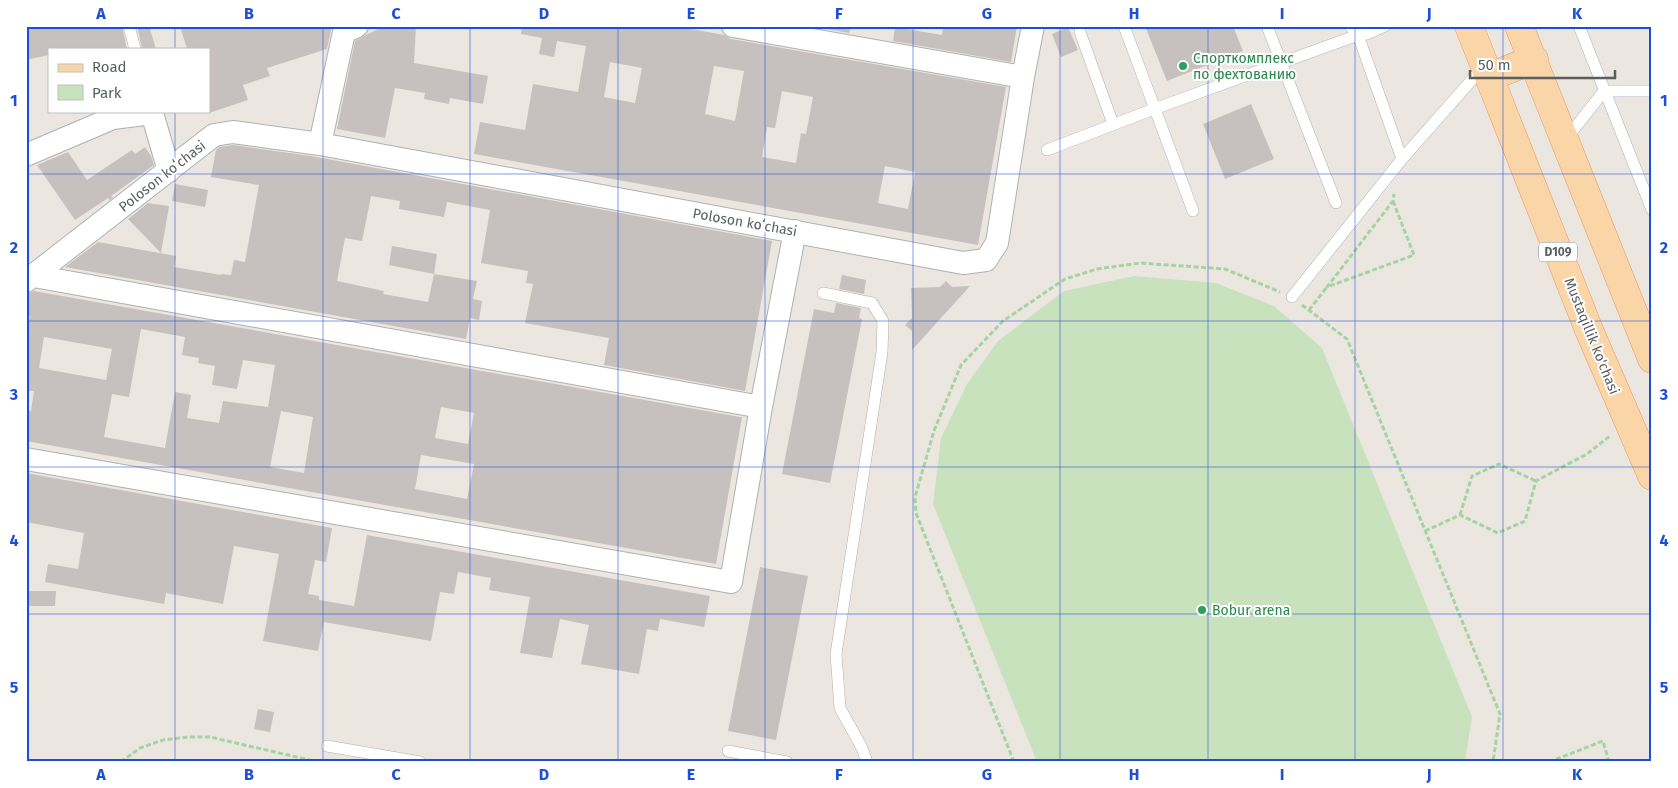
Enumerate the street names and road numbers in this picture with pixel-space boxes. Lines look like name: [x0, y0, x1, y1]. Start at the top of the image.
street label: Poloson koʻchasi: [115, 137, 209, 216]
street label: Poloson koʻchasi: [691, 205, 798, 240]
road number: D109: [1539, 242, 1577, 262]
street label: Mustaqillik ko'chasi: [1560, 275, 1623, 397]

